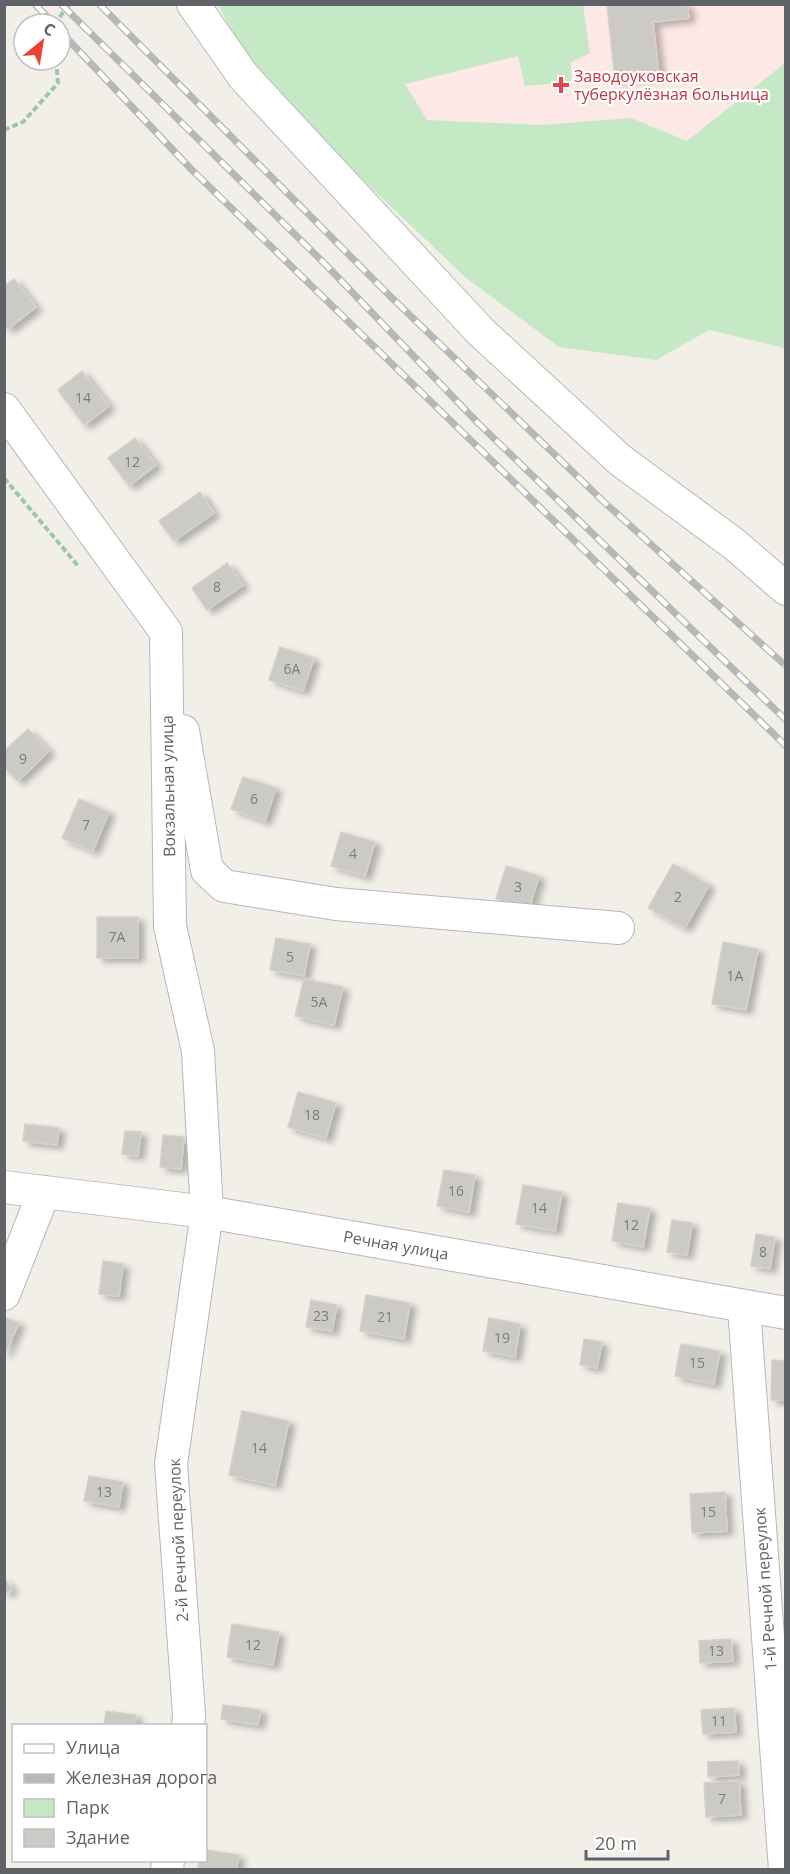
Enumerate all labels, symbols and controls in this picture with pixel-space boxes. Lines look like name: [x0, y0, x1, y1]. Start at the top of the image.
north arrow: [12, 12, 72, 72]
text: С: [40, 17, 59, 41]
place label: Заводоуковская туберкулёзная больница: [574, 65, 769, 105]
marker: Заводоуковская туберкулёзная больница: [552, 76, 570, 94]
house number: 14: [75, 388, 91, 407]
house number: 12: [124, 452, 140, 471]
house number: 8: [213, 577, 221, 596]
house number: 6А: [284, 659, 301, 678]
street label: Вокзальная улица: [156, 715, 180, 857]
house number: 9: [19, 749, 27, 768]
house number: 6: [250, 789, 258, 808]
house number: 7: [82, 815, 90, 834]
house number: 4: [349, 844, 357, 863]
house number: 3: [514, 877, 522, 896]
house number: 2: [674, 887, 682, 906]
house number: 7А: [109, 927, 126, 946]
house number: 5: [286, 947, 294, 966]
house number: 1А: [727, 966, 744, 985]
house number: 5А: [311, 992, 328, 1011]
house number: 18: [304, 1105, 320, 1124]
house number: 16: [448, 1181, 464, 1200]
house number: 14: [531, 1198, 547, 1217]
house number: 12: [623, 1215, 639, 1234]
street label: Речная улица: [342, 1225, 450, 1265]
house number: 8: [759, 1242, 767, 1261]
house number: 23: [313, 1306, 329, 1325]
house number: 21: [377, 1307, 393, 1326]
house number: 19: [494, 1328, 510, 1347]
house number: 15: [689, 1353, 705, 1372]
house number: 14: [251, 1438, 267, 1457]
street label: 2-й Речной переулок: [163, 1457, 193, 1622]
house number: 13: [96, 1482, 112, 1501]
house number: 15: [700, 1502, 716, 1521]
street label: 1-й Речной переулок: [748, 1506, 782, 1671]
house number: 12: [245, 1635, 261, 1654]
house number: 13: [708, 1641, 724, 1660]
house number: 11: [711, 1711, 727, 1730]
legend: [12, 1724, 207, 1862]
text: Улица: [66, 1735, 120, 1759]
text: Железная дорога: [66, 1765, 217, 1789]
house number: 7: [718, 1789, 726, 1808]
text: Парк: [66, 1795, 110, 1819]
scale bar: [586, 1823, 668, 1861]
text: Здание: [66, 1825, 130, 1849]
text: 20 m: [595, 1831, 637, 1855]

